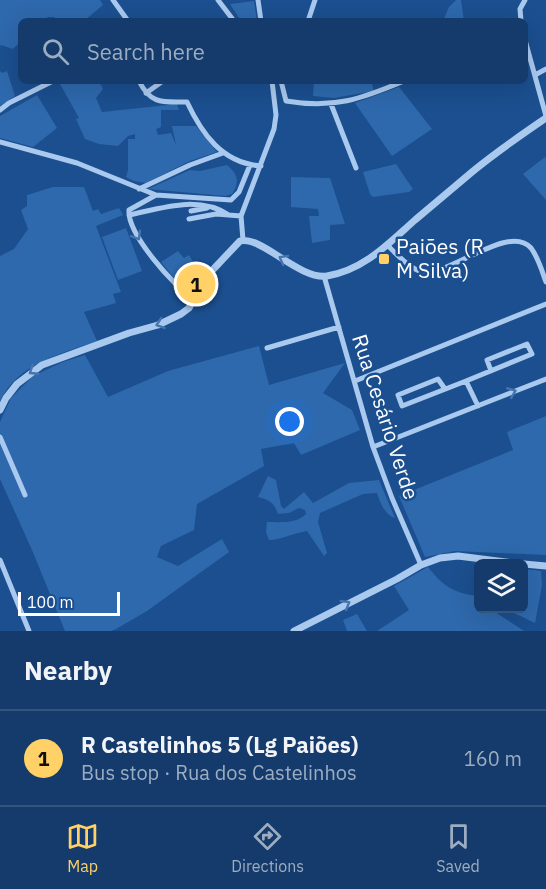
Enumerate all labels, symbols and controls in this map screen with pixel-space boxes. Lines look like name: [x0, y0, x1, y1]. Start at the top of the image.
search box: [18, 18, 528, 84]
icon: search: [39, 35, 72, 68]
text: Search here: [87, 37, 205, 66]
one-way arrow: [130, 229, 141, 240]
place label: Paiões (R M Silva): [396, 232, 484, 284]
marker: Paiões (R M Silva): [377, 252, 391, 266]
one-way arrow: [278, 255, 289, 266]
pin: 1: [176, 262, 216, 306]
one-way arrow: [155, 316, 166, 329]
street label: Rua Cesário Verde: [346, 330, 426, 503]
one-way arrow: [29, 364, 39, 376]
one-way arrow: [506, 387, 517, 399]
your location: [275, 407, 304, 436]
map controls: [474, 559, 528, 613]
button: layers: [474, 559, 528, 613]
scale bar: [18, 589, 120, 616]
text: 100 m: [27, 592, 74, 612]
one-way arrow: [340, 600, 350, 612]
text: Nearby: [24, 653, 112, 687]
text: R Castelinhos 5 (Lg Paiões): [81, 730, 358, 759]
text: 1: [38, 745, 50, 772]
text: 160 m: [464, 745, 522, 772]
text: Bus stop · Rua dos Castelinhos: [81, 759, 357, 786]
tab: Map: [66, 820, 99, 876]
tab: Directions: [231, 820, 304, 876]
tab: Saved: [436, 820, 480, 876]

